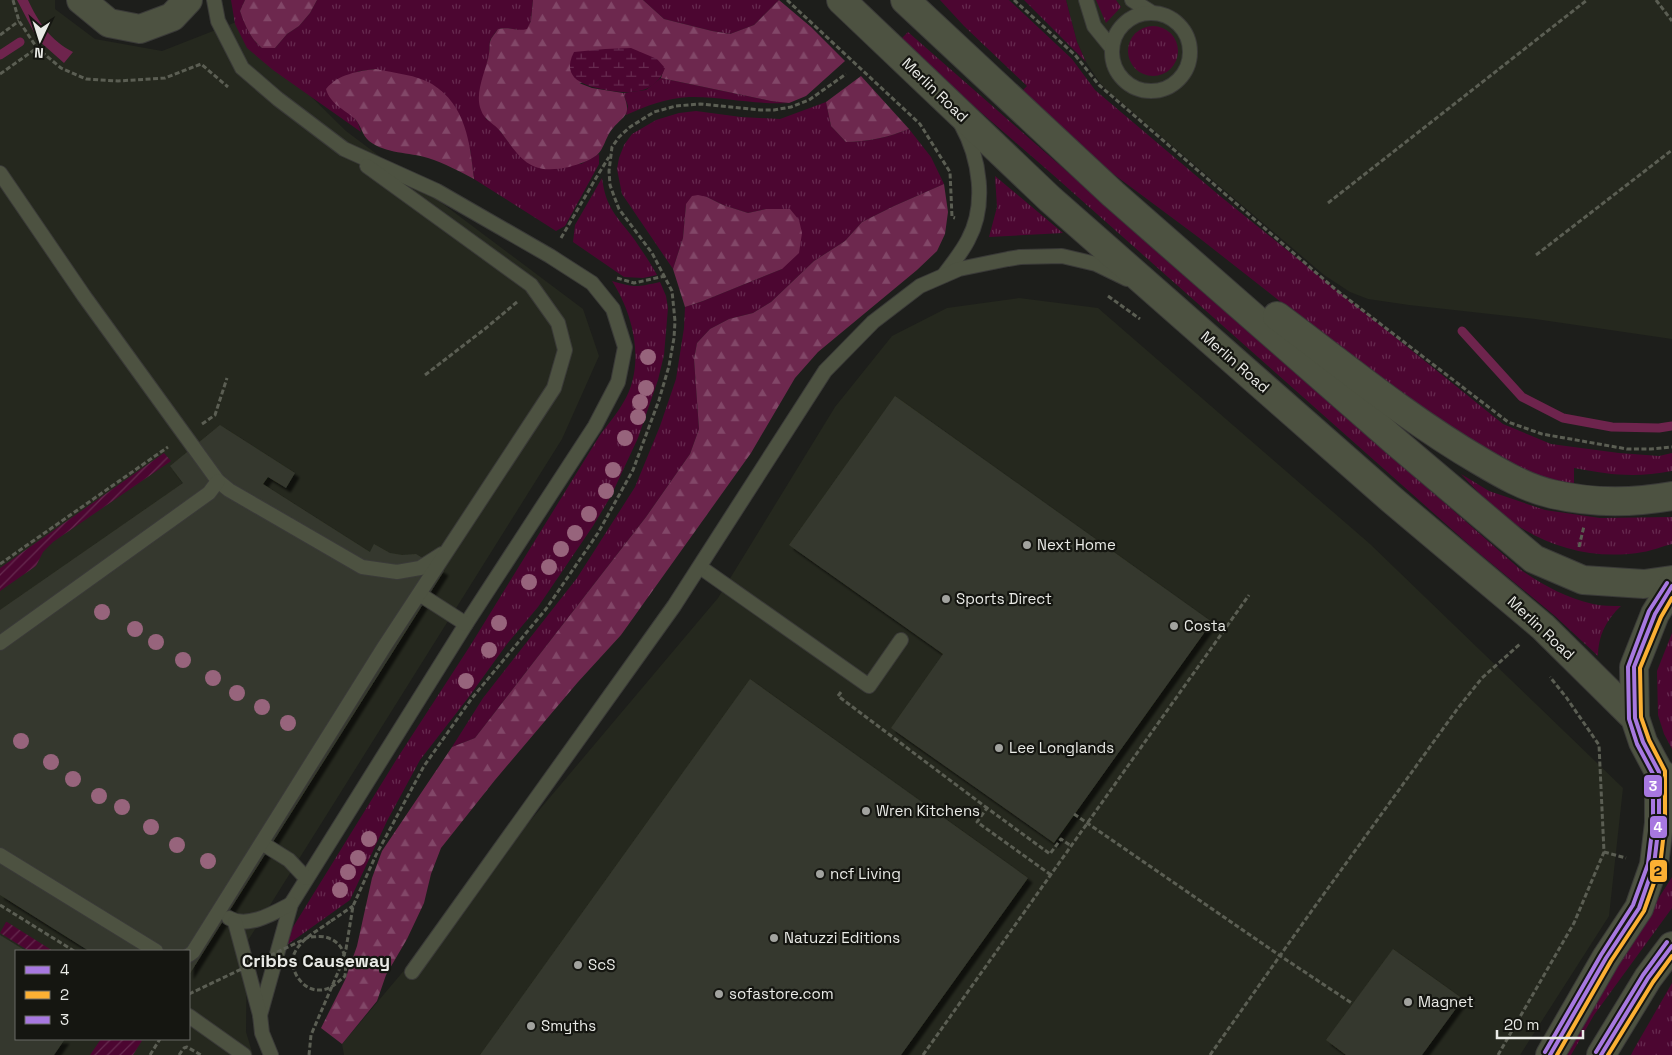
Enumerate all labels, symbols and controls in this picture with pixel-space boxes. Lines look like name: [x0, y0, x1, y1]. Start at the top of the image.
north arrow: [15, 15, 65, 65]
text: N: [34, 44, 44, 62]
street label: Merlin Road: [898, 53, 972, 126]
street label: Merlin Road: [1197, 327, 1274, 397]
place label: Next Home: [1037, 535, 1116, 554]
marker: Next Home: [1021, 539, 1033, 551]
place label: Sports Direct: [956, 589, 1052, 608]
street label: Merlin Road: [1504, 592, 1579, 663]
marker: Sports Direct: [940, 593, 952, 605]
place label: Costa: [1184, 616, 1226, 635]
marker: Costa: [1168, 620, 1180, 632]
place label: Lee Longlands: [1009, 738, 1114, 757]
marker: Lee Longlands: [993, 742, 1005, 754]
line badge: 3: [1643, 774, 1663, 798]
text: 3: [1649, 777, 1657, 795]
place label: Wren Kitchens: [876, 801, 980, 820]
marker: Wren Kitchens: [860, 805, 872, 817]
line badge: 4: [1649, 815, 1668, 839]
text: 4: [1654, 818, 1663, 836]
line badge: 2: [1649, 859, 1668, 883]
text: 2: [1654, 862, 1662, 880]
place label: ncf Living: [830, 864, 901, 883]
marker: ncf Living: [814, 868, 826, 880]
place label: Natuzzi Editions: [784, 928, 900, 947]
marker: Natuzzi Editions: [768, 932, 780, 944]
district label: Cribbs Causeway: [242, 949, 390, 972]
legend: [15, 950, 190, 1040]
place label: ScS: [588, 955, 615, 974]
marker: ScS: [572, 959, 584, 971]
text: 4: [60, 960, 69, 979]
place label: sofastore.com: [729, 984, 834, 1003]
text: 2: [60, 985, 69, 1004]
marker: sofastore.com: [713, 988, 725, 1000]
place label: Magnet: [1418, 992, 1474, 1011]
marker: Magnet: [1402, 996, 1414, 1008]
scale bar: [1497, 1008, 1583, 1040]
text: 3: [60, 1010, 69, 1029]
text: 20 m: [1504, 1015, 1539, 1034]
place label: Smyths: [541, 1016, 596, 1035]
marker: Smyths: [525, 1020, 537, 1032]

